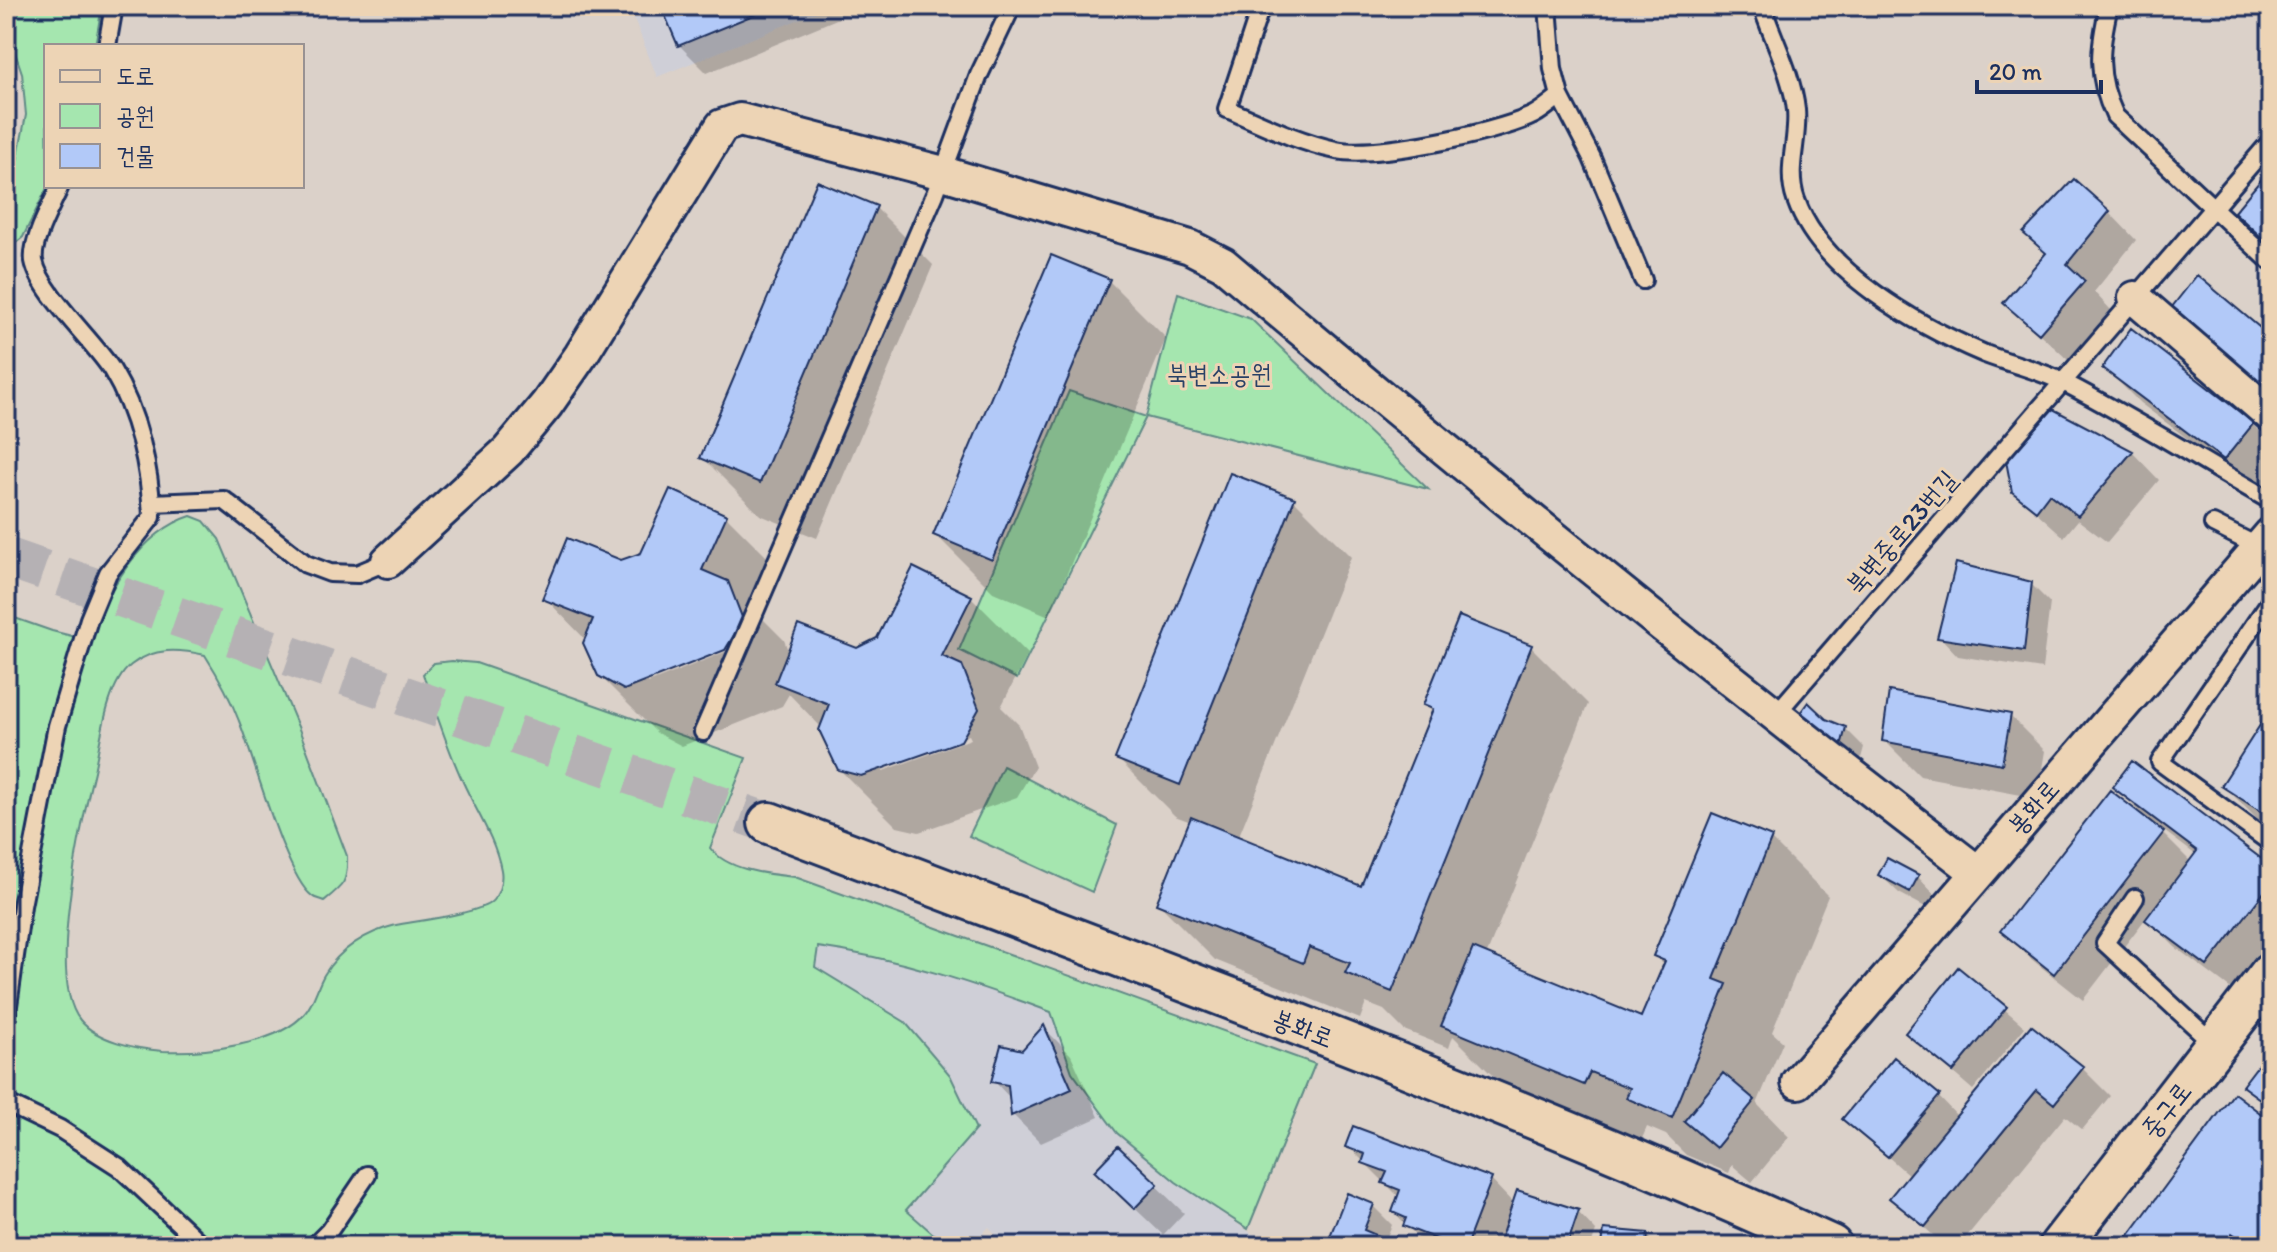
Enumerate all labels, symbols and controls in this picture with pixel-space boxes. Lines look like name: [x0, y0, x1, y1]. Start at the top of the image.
legend: [44, 44, 304, 188]
scale bar: [1977, 44, 2101, 94]
text: 20 m: [1989, 57, 2042, 86]
text: 도로: [116, 61, 155, 90]
text: 공원: [116, 101, 155, 130]
text: 건물: [116, 141, 155, 170]
park label: 북변소공원: [1167, 358, 1271, 390]
street label: 북변중로23번길: [1839, 464, 1963, 600]
street label: 봉화로: [2000, 773, 2066, 841]
street label: 봉화로: [1268, 1002, 1338, 1054]
street label: 중구로: [2134, 1075, 2198, 1145]

